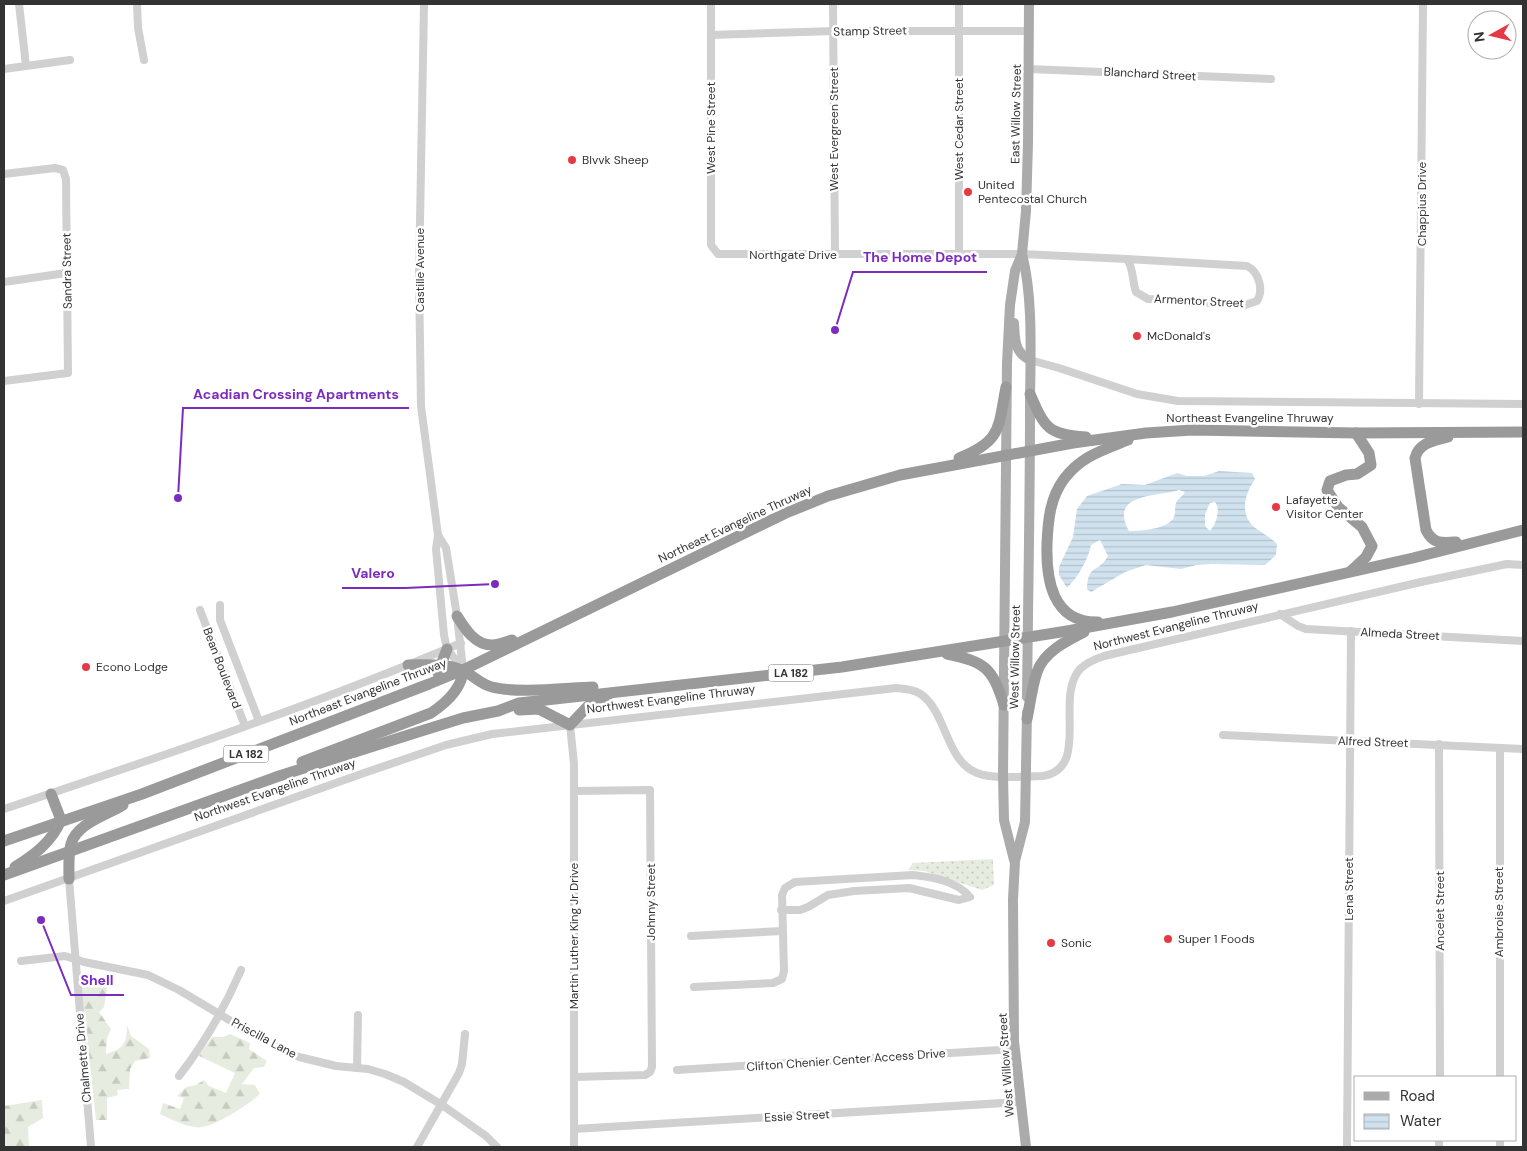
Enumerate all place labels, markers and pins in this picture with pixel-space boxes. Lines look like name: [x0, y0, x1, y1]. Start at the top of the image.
place label: Blvvk Sheep: [582, 152, 649, 168]
marker: Blvvk Sheep: [566, 154, 578, 166]
place label: United Pentecostal Church: [978, 177, 1087, 207]
marker: United Pentecostal Church: [962, 186, 974, 198]
callout: The Home Depot: [853, 243, 987, 272]
place label: McDonald's: [1147, 328, 1211, 344]
marker: McDonald's: [1131, 330, 1143, 342]
callout: Acadian Crossing Apartments: [183, 379, 409, 408]
place label: Lafayette Visitor Center: [1286, 492, 1364, 522]
marker: Lafayette Visitor Center: [1270, 501, 1282, 513]
callout: Valero: [342, 559, 405, 588]
place label: Econo Lodge: [96, 659, 168, 675]
marker: Econo Lodge: [80, 661, 92, 673]
place label: Super 1 Foods: [1178, 931, 1255, 947]
marker: Super 1 Foods: [1162, 933, 1174, 945]
place label: Sonic: [1061, 935, 1092, 951]
marker: Sonic: [1045, 937, 1057, 949]
callout: Shell: [71, 966, 124, 995]

